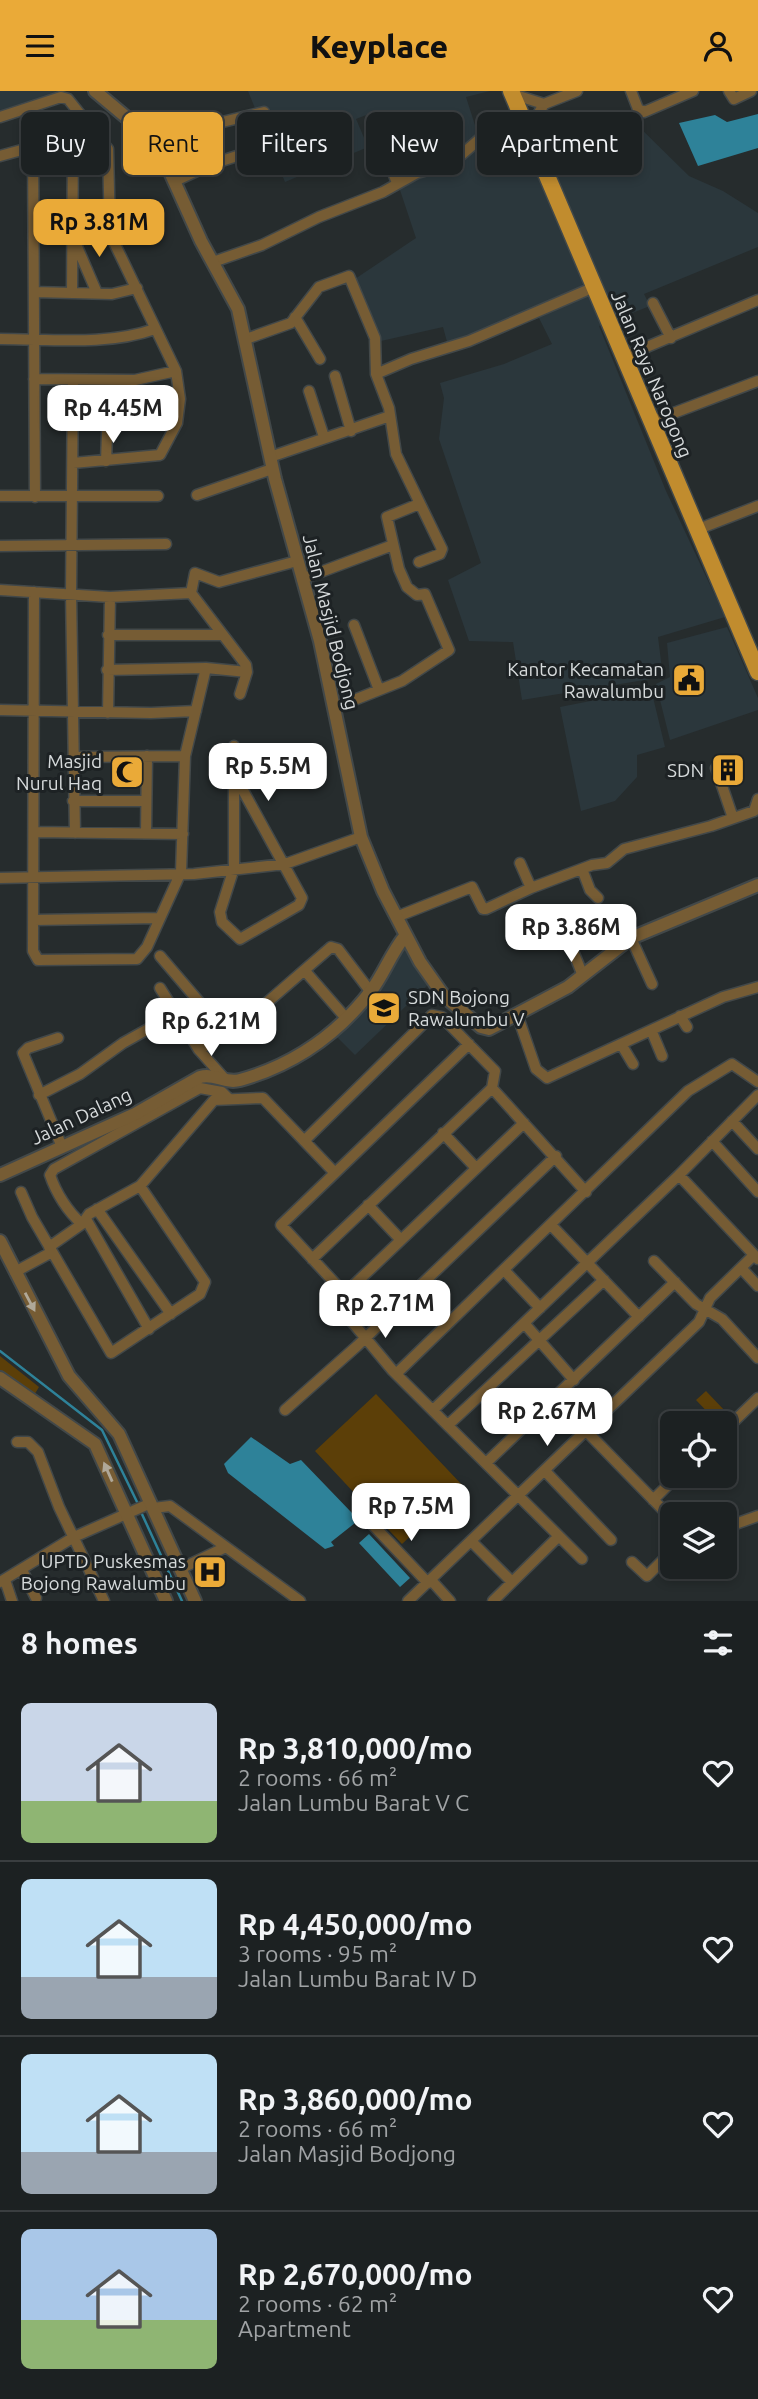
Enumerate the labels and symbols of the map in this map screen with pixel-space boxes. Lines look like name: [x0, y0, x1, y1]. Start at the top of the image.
pin: Rp 3.81M: [27, 199, 171, 259]
street label: Jalan Raya Narogong: [607, 287, 697, 461]
pin: Rp 4.45M: [41, 385, 185, 445]
street label: Jalan Masjid Bodjong: [299, 532, 363, 712]
place label: Kantor Kecamatan Rawalumbu: [507, 658, 664, 702]
public building icon: Kantor Kecamatan Rawalumbu: [670, 661, 708, 699]
pin: Rp 5.5M: [203, 743, 333, 803]
place label: Masjid Nurul Haq: [16, 750, 102, 794]
building icon: SDN: [709, 751, 747, 789]
mosque icon: Masjid Nurul Haq: [108, 753, 146, 791]
place label: SDN: [667, 759, 704, 781]
pin: Rp 3.86M: [499, 905, 643, 964]
place label: SDN Bojong Rawalumbu V: [408, 986, 525, 1030]
school or university icon: SDN Bojong Rawalumbu V: [365, 989, 403, 1027]
pin: Rp 6.21M: [139, 999, 283, 1058]
street label: Jalan Dalang: [27, 1083, 135, 1149]
pin: Rp 2.71M: [313, 1281, 457, 1340]
one-way arrow: [24, 1292, 36, 1312]
pin: Rp 2.67M: [475, 1389, 619, 1448]
one-way arrow: [102, 1461, 113, 1482]
pin: Rp 7.5M: [346, 1483, 476, 1543]
place label: UPTD Puskesmas Bojong Rawalumbu: [21, 1550, 186, 1594]
hospital icon: UPTD Puskesmas Bojong Rawalumbu: [191, 1553, 229, 1591]

